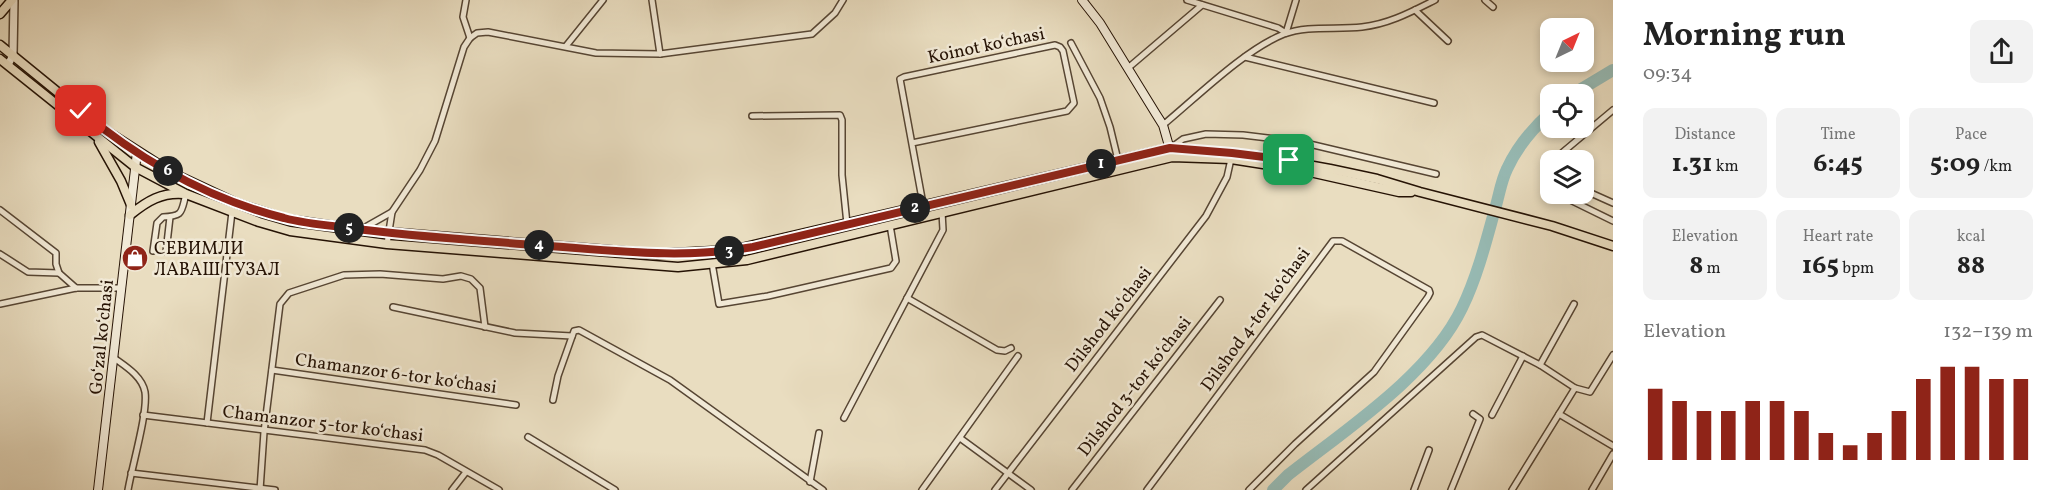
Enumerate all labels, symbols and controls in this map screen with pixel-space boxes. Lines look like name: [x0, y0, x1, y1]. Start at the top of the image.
text: Morning run: [1643, 14, 1846, 60]
north arrow: [1540, 18, 1594, 72]
map controls: [1540, 18, 1594, 204]
button: share: [1970, 20, 2033, 83]
street label: Koinot koʻchasi: [926, 22, 1047, 71]
text: 09:34: [1643, 60, 1693, 88]
button: locate: [1540, 84, 1594, 138]
pin: [55, 85, 106, 136]
icon: check: [64, 94, 97, 127]
text: Distance: [1674, 124, 1736, 146]
text: Time: [1820, 124, 1856, 146]
text: Pace: [1955, 124, 1987, 146]
pin: [1263, 134, 1314, 185]
icon: arrive: [1272, 143, 1305, 176]
text: 1.31: [1671, 146, 1712, 182]
text: 6:45: [1813, 146, 1863, 182]
text: 5:09: [1930, 146, 1980, 182]
pin: 1: [1086, 149, 1116, 179]
button: layers: [1540, 150, 1594, 204]
text: 1: [1098, 153, 1104, 175]
pin: 6: [153, 156, 183, 186]
text: km: [1712, 156, 1739, 178]
text: /km: [1980, 156, 2012, 178]
text: 6: [164, 160, 172, 182]
pin: 2: [900, 193, 930, 223]
text: 2: [911, 197, 919, 219]
pin: 5: [334, 213, 364, 243]
text: 5: [345, 217, 353, 239]
text: Elevation: [1672, 226, 1738, 248]
text: Heart rate: [1803, 226, 1873, 248]
text: kcal: [1957, 226, 1985, 248]
pin: 4: [524, 230, 554, 260]
text: 4: [534, 234, 544, 256]
pin: 3: [714, 236, 744, 266]
place label: СЕВИМЛИ ЛАВАШ ГУЗАЛ: [154, 237, 280, 283]
text: 3: [725, 240, 733, 262]
shop icon: СЕВИМЛИ ЛАВАШ ГУЗАЛ: [120, 243, 150, 273]
street label: Dilshod 4-tor koʻchasi: [1195, 243, 1317, 397]
text: 8: [1689, 248, 1703, 284]
text: 165: [1802, 248, 1839, 284]
text: 88: [1957, 248, 1985, 284]
text: m: [1703, 258, 1721, 280]
text: bpm: [1839, 258, 1874, 280]
street label: Dilshod koʻchasi: [1060, 262, 1158, 378]
street label: Goʻzal koʻchasi: [84, 278, 121, 396]
street label: Dilshod 3-tor koʻchasi: [1073, 312, 1198, 462]
text: Elevation: [1643, 318, 1726, 346]
text: 132–139 m: [1943, 318, 2033, 346]
street label: Chamanzor 6-tor koʻchasi: [293, 348, 498, 401]
street label: Chamanzor 5-tor koʻchasi: [221, 400, 425, 449]

